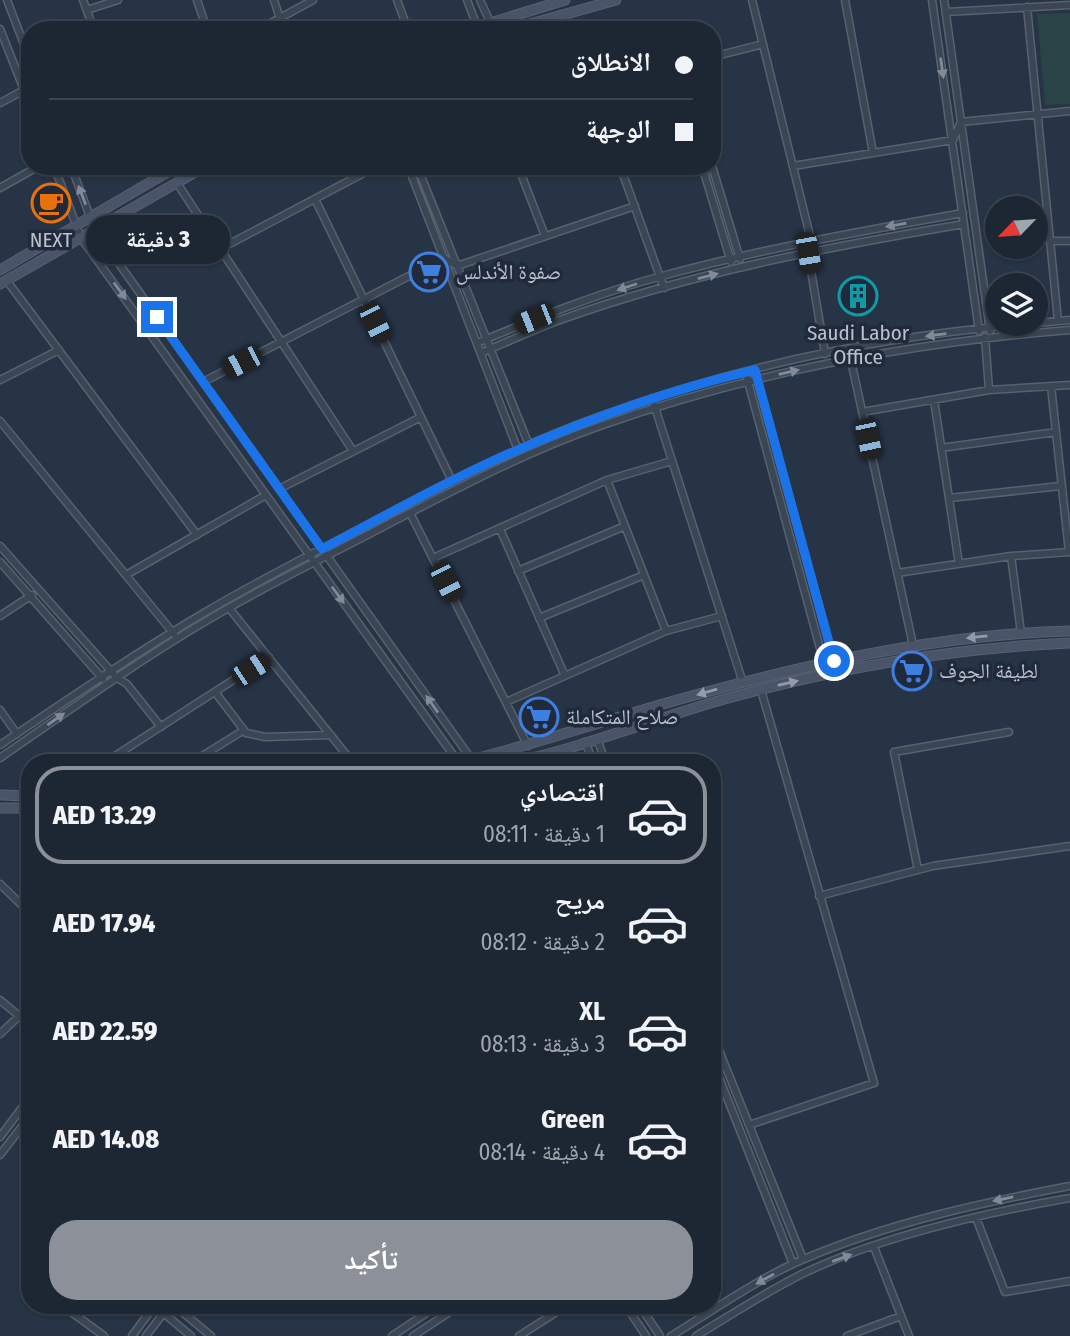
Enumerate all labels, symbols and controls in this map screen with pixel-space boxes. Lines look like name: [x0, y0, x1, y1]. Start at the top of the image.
text: الانطلاق: [571, 47, 651, 78]
one-way arrow: [937, 57, 948, 79]
text: الوجهة: [586, 114, 651, 145]
cafe icon: NEXT: [30, 182, 72, 224]
one-way arrow: [76, 184, 87, 205]
north arrow: [985, 196, 1048, 259]
map controls: [985, 196, 1048, 336]
callout: 3 دقيقة: [85, 216, 229, 264]
one-way arrow: [885, 220, 907, 231]
text: 3 دقيقة: [126, 225, 190, 253]
place label: NEXT: [30, 227, 73, 253]
car: [795, 230, 822, 276]
supermarket icon: صفوة الأندلس: [408, 251, 450, 293]
place label: صفوة الأندلس: [456, 259, 561, 285]
one-way arrow: [697, 270, 719, 281]
button: layers: [985, 273, 1048, 336]
building icon: Saudi Labor Office: [837, 275, 879, 317]
one-way arrow: [112, 281, 127, 299]
one-way arrow: [616, 283, 637, 293]
car: [357, 300, 394, 346]
route end: [141, 301, 173, 333]
car: [511, 301, 558, 337]
place label: Saudi Labor Office: [807, 320, 910, 370]
one-way arrow: [925, 329, 947, 340]
car: [219, 343, 266, 381]
one-way arrow: [778, 366, 800, 377]
car: [854, 416, 883, 462]
car: [428, 559, 465, 605]
one-way arrow: [331, 586, 345, 604]
one-way arrow: [966, 631, 988, 642]
route start: [818, 645, 850, 677]
car: [228, 649, 275, 689]
supermarket icon: لطيفة الجوف: [891, 650, 933, 692]
place label: لطيفة الجوف: [939, 658, 1038, 684]
one-way arrow: [777, 678, 799, 689]
one-way arrow: [696, 687, 718, 698]
one-way arrow: [425, 695, 439, 713]
supermarket icon: صلاح المتكاملة: [518, 696, 560, 738]
place label: صلاح المتكاملة: [566, 704, 678, 730]
one-way arrow: [47, 712, 65, 726]
text: اقتصادي: [520, 777, 605, 808]
icon: car: [626, 784, 689, 847]
text: AED 13.29: [53, 800, 156, 831]
text: 1 دقيقة · 08:11: [483, 820, 605, 848]
text: مريح: [555, 885, 605, 916]
icon: car: [626, 892, 689, 955]
text: AED 17.94: [53, 908, 155, 939]
text: 2 دقيقة · 08:12: [480, 928, 605, 956]
text: XL: [579, 996, 605, 1027]
icon: car: [626, 1000, 689, 1063]
text: AED 22.59: [53, 1016, 157, 1047]
text: 3 دقيقة · 08:13: [480, 1030, 605, 1058]
text: Green: [541, 1104, 605, 1135]
icon: car: [626, 1108, 689, 1171]
text: AED 14.08: [53, 1124, 159, 1155]
text: 4 دقيقة · 08:14: [478, 1138, 605, 1166]
one-way arrow: [992, 1194, 1014, 1205]
button: تأكيد: [49, 1220, 693, 1300]
one-way arrow: [832, 1253, 853, 1264]
one-way arrow: [756, 1273, 775, 1285]

